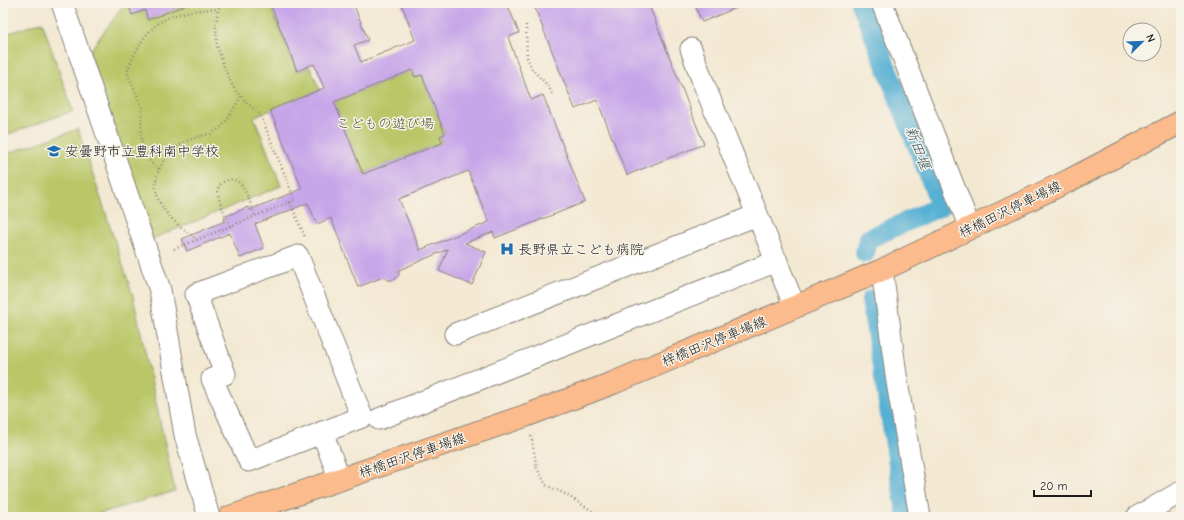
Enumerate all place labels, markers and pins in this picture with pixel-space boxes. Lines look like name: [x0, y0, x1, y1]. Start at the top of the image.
school or university icon: 安曇野市立豊科南中学校: [46, 143, 62, 159]
place label: 安曇野市立豊科南中学校: [65, 143, 219, 160]
hospital icon: 長野県立こども病院: [499, 241, 515, 257]
place label: 長野県立こども病院: [518, 241, 644, 258]

